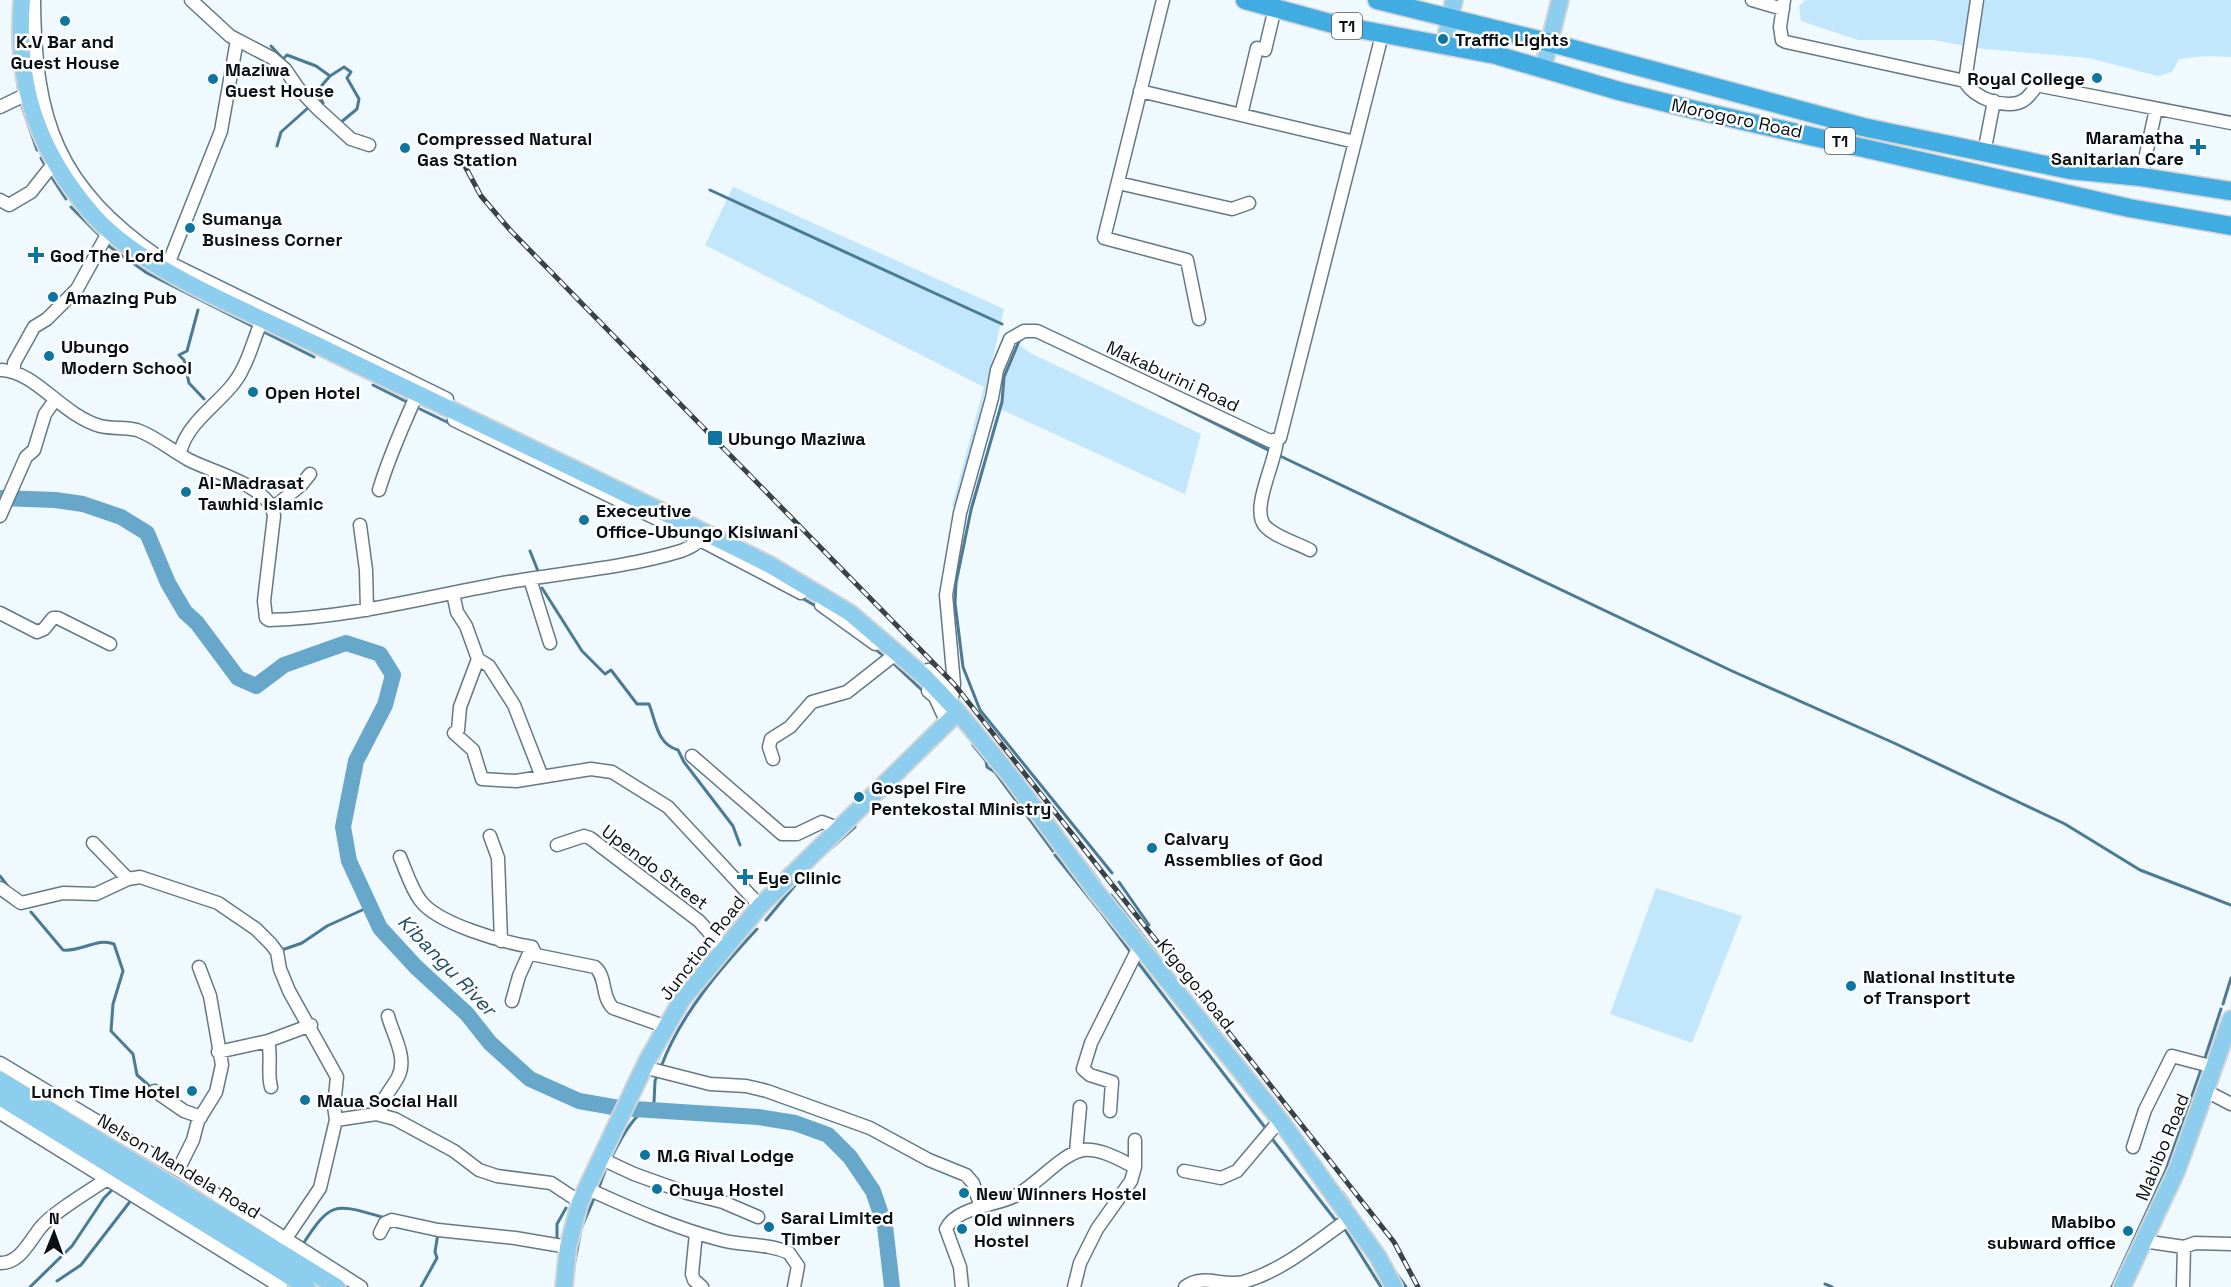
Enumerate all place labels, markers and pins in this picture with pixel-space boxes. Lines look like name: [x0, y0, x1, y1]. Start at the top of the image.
marker: K.V Bar and Guest House: [58, 14, 72, 28]
place label: Traffic Lights: [1455, 28, 1569, 51]
place label: K.V Bar and Guest House: [10, 30, 120, 74]
marker: Traffic Lights: [1436, 32, 1450, 46]
place label: Maziwa Guest House: [225, 58, 334, 102]
place label: Royal College: [1967, 67, 2085, 90]
marker: Royal College: [2090, 71, 2104, 85]
marker: Maziwa Guest House: [206, 72, 220, 86]
place label: Maramatha Sanitarian Care: [2051, 126, 2185, 170]
place label: Compressed Natural Gas Station: [417, 127, 592, 171]
marker: Maramatha Sanitarian Care: [2189, 138, 2207, 156]
marker: Compressed Natural Gas Station: [398, 141, 412, 155]
place label: Sumanya Business Corner: [202, 207, 343, 251]
marker: Sumanya Business Corner: [183, 221, 197, 235]
place label: God The Lord: [50, 244, 164, 267]
marker: God The Lord: [27, 246, 45, 264]
place label: Amazing Pub: [65, 286, 177, 309]
marker: Amazing Pub: [46, 290, 60, 304]
place label: Ubungo Modern School: [61, 335, 192, 379]
marker: Ubungo Modern School: [42, 349, 56, 363]
place label: Open Hotel: [265, 381, 360, 404]
marker: Open Hotel: [246, 385, 260, 399]
place label: Ubungo Maziwa: [728, 427, 866, 450]
marker: Ubungo Maziwa: [706, 429, 724, 447]
place label: Al-Madrasat Tawhid Islamic: [198, 471, 324, 515]
marker: Al-Madrasat Tawhid Islamic: [179, 485, 193, 499]
place label: Execeutive Office-Ubungo Kisiwani: [596, 499, 798, 543]
marker: Execeutive Office-Ubungo Kisiwani: [577, 513, 591, 527]
place label: Gospel Fire Pentekostal Ministry: [871, 776, 1051, 820]
marker: Gospel Fire Pentekostal Ministry: [852, 790, 866, 804]
place label: Calvary Assemblies of God: [1164, 827, 1323, 871]
marker: Calvary Assemblies of God: [1145, 841, 1159, 855]
place label: Eye Clinic: [758, 866, 842, 889]
marker: Eye Clinic: [736, 868, 754, 886]
place label: National Institute of Transport: [1863, 965, 2015, 1009]
marker: National Institute of Transport: [1844, 979, 1858, 993]
place label: Lunch Time Hotel: [31, 1080, 180, 1103]
marker: Lunch Time Hotel: [185, 1084, 199, 1098]
place label: Maua Social Hall: [317, 1089, 458, 1112]
marker: Maua Social Hall: [298, 1093, 312, 1107]
place label: M.G Rival Lodge: [657, 1144, 794, 1167]
marker: M.G Rival Lodge: [638, 1148, 652, 1162]
place label: Chuya Hostel: [669, 1178, 784, 1201]
marker: Chuya Hostel: [650, 1182, 664, 1196]
place label: New Winners Hostel: [976, 1182, 1147, 1205]
marker: New Winners Hostel: [957, 1186, 971, 1200]
place label: Sarai Limited Timber: [781, 1206, 893, 1250]
place label: Old winners Hostel: [974, 1208, 1075, 1252]
place label: Mabibo subward office: [1987, 1210, 2116, 1254]
marker: Sarai Limited Timber: [762, 1220, 776, 1234]
marker: Old winners Hostel: [955, 1222, 969, 1236]
marker: Mabibo subward office: [2121, 1224, 2135, 1238]

